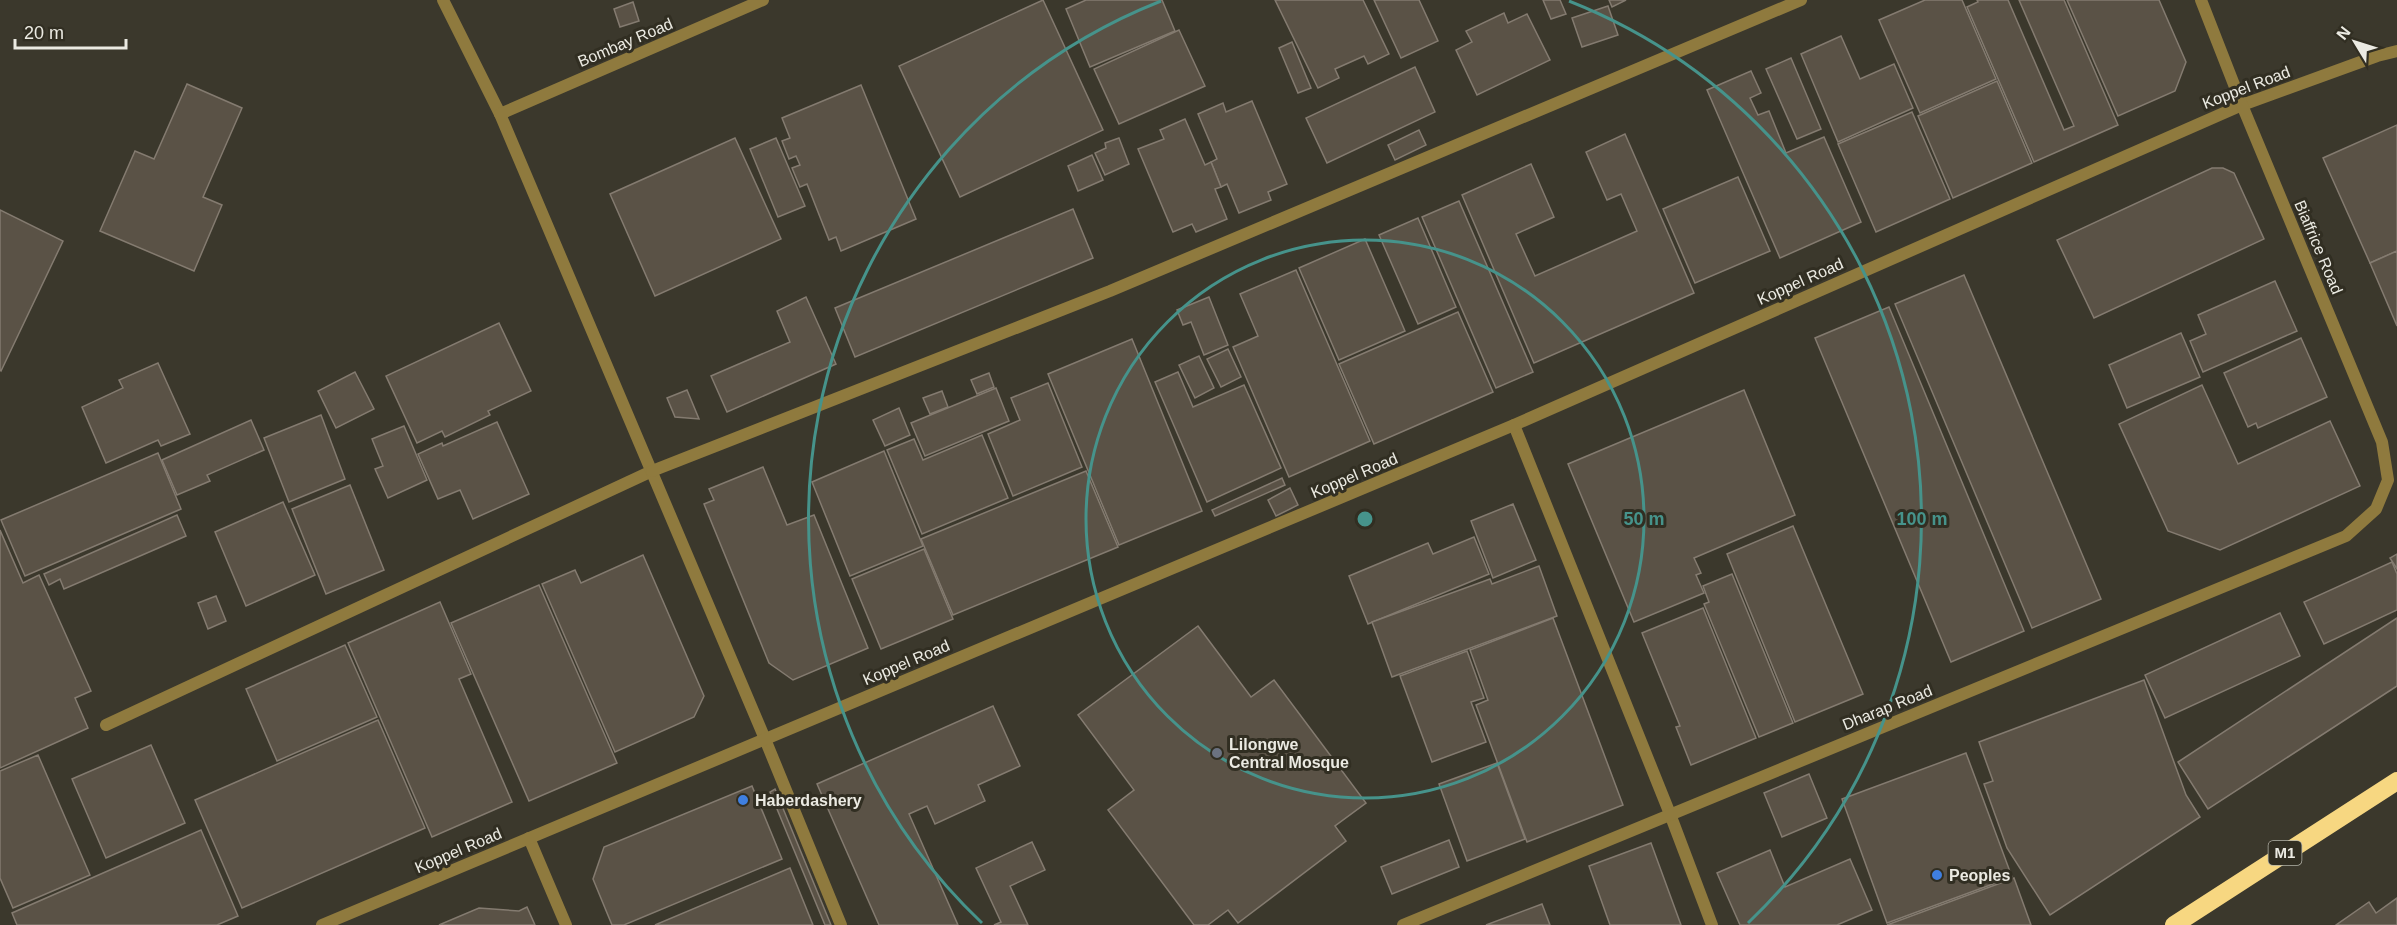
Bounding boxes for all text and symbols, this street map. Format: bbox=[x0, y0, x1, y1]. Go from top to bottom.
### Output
scale bar bbox=[15, 12, 126, 50]
north arrow bbox=[2325, 12, 2385, 72]
street label: Bombay Road bbox=[575, 15, 675, 70]
text: 20 m bbox=[24, 23, 64, 43]
text: N bbox=[2333, 23, 2354, 43]
street label: Koppel Road bbox=[2200, 63, 2292, 112]
street label: Biaffrice Road bbox=[2291, 198, 2346, 297]
street label: Koppel Road bbox=[1754, 255, 1846, 308]
street label: Koppel Road bbox=[1308, 450, 1400, 501]
centre of rings bbox=[1355, 509, 1375, 529]
text: 50 m bbox=[1623, 509, 1665, 529]
text: 100 m bbox=[1896, 509, 1948, 529]
street label: Koppel Road bbox=[860, 637, 952, 688]
street label: Dharap Road bbox=[1840, 682, 1934, 733]
place label: Lilongwe Central Mosque bbox=[1229, 736, 1349, 771]
marker: Lilongwe Central Mosque bbox=[1210, 746, 1224, 760]
place label: Haberdashery bbox=[755, 792, 862, 809]
marker: Haberdashery bbox=[736, 793, 750, 807]
street label: Koppel Road bbox=[412, 825, 504, 876]
road number: M1 bbox=[2268, 841, 2302, 865]
place label: Peoples bbox=[1949, 867, 2010, 884]
marker: Peoples bbox=[1930, 868, 1944, 882]

